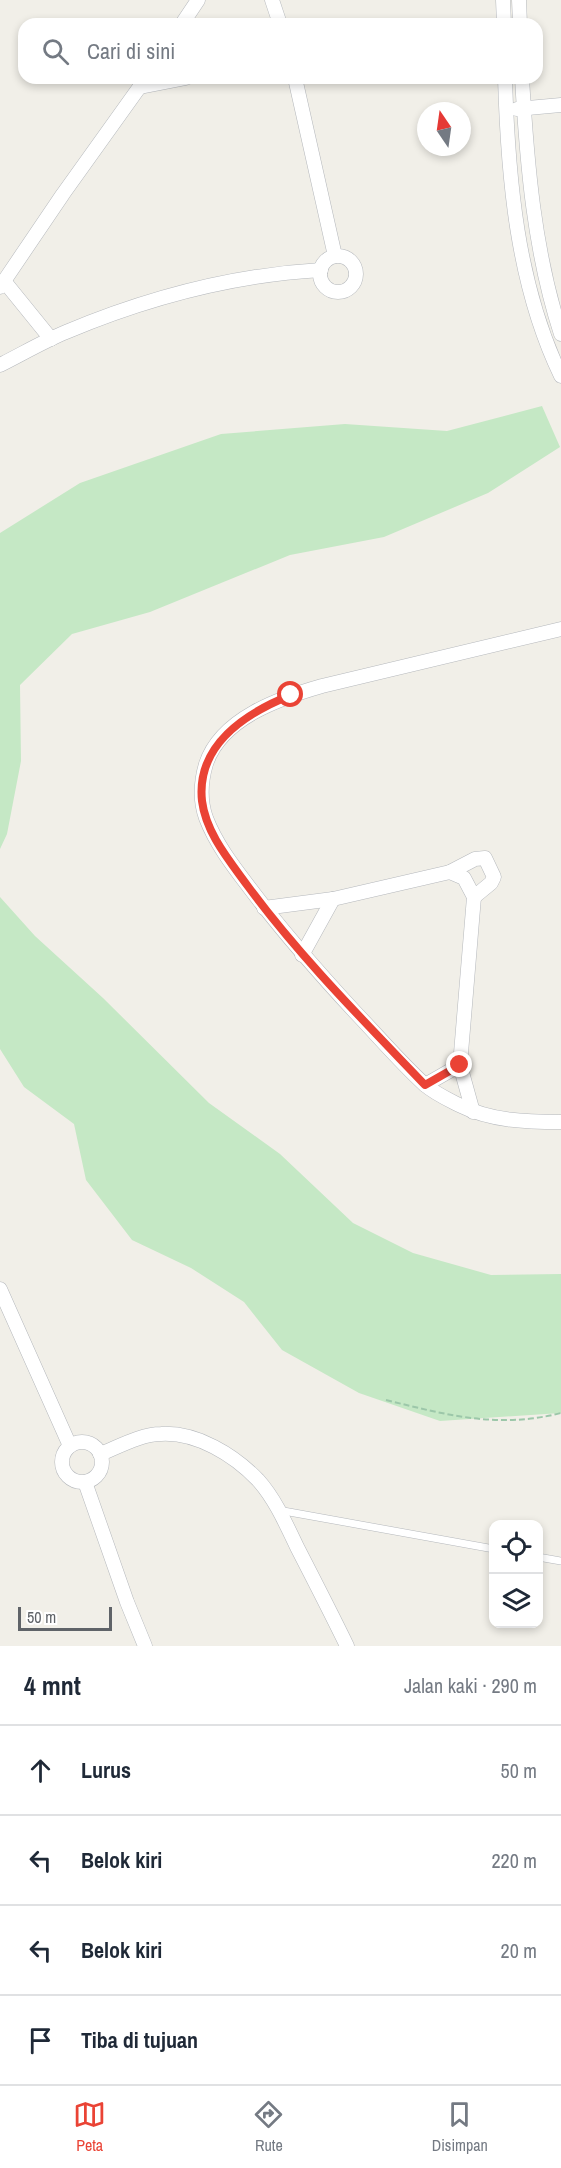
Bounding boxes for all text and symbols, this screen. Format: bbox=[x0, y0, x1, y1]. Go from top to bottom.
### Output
search box bbox=[18, 18, 543, 84]
icon: search bbox=[39, 35, 72, 68]
text: Cari di sini bbox=[87, 36, 175, 66]
north arrow bbox=[417, 102, 471, 156]
route start bbox=[277, 681, 303, 707]
route end bbox=[446, 1051, 472, 1077]
map controls bbox=[489, 1520, 543, 1628]
button: locate bbox=[489, 1520, 543, 1574]
button: layers bbox=[489, 1574, 543, 1628]
scale bar bbox=[18, 1604, 112, 1632]
text: 50 m bbox=[27, 1606, 56, 1628]
text: 4 mnt bbox=[24, 1668, 81, 1703]
text: Jalan kaki · 290 m bbox=[404, 1672, 537, 1699]
icon: ahead bbox=[24, 1754, 57, 1787]
text: Lurus bbox=[81, 1755, 131, 1785]
text: 50 m bbox=[501, 1757, 537, 1784]
icon: left bbox=[24, 1844, 57, 1877]
text: Belok kiri bbox=[81, 1845, 162, 1875]
text: 220 m bbox=[491, 1847, 537, 1874]
icon: left bbox=[24, 1934, 57, 1967]
text: Belok kiri bbox=[81, 1935, 162, 1965]
text: 20 m bbox=[501, 1937, 537, 1964]
icon: arrive bbox=[24, 2024, 57, 2057]
text: Tiba di tujuan bbox=[81, 2025, 198, 2055]
tab: Peta bbox=[73, 2098, 106, 2156]
tab: Rute bbox=[252, 2098, 285, 2156]
tab: Disimpan bbox=[432, 2098, 488, 2156]

